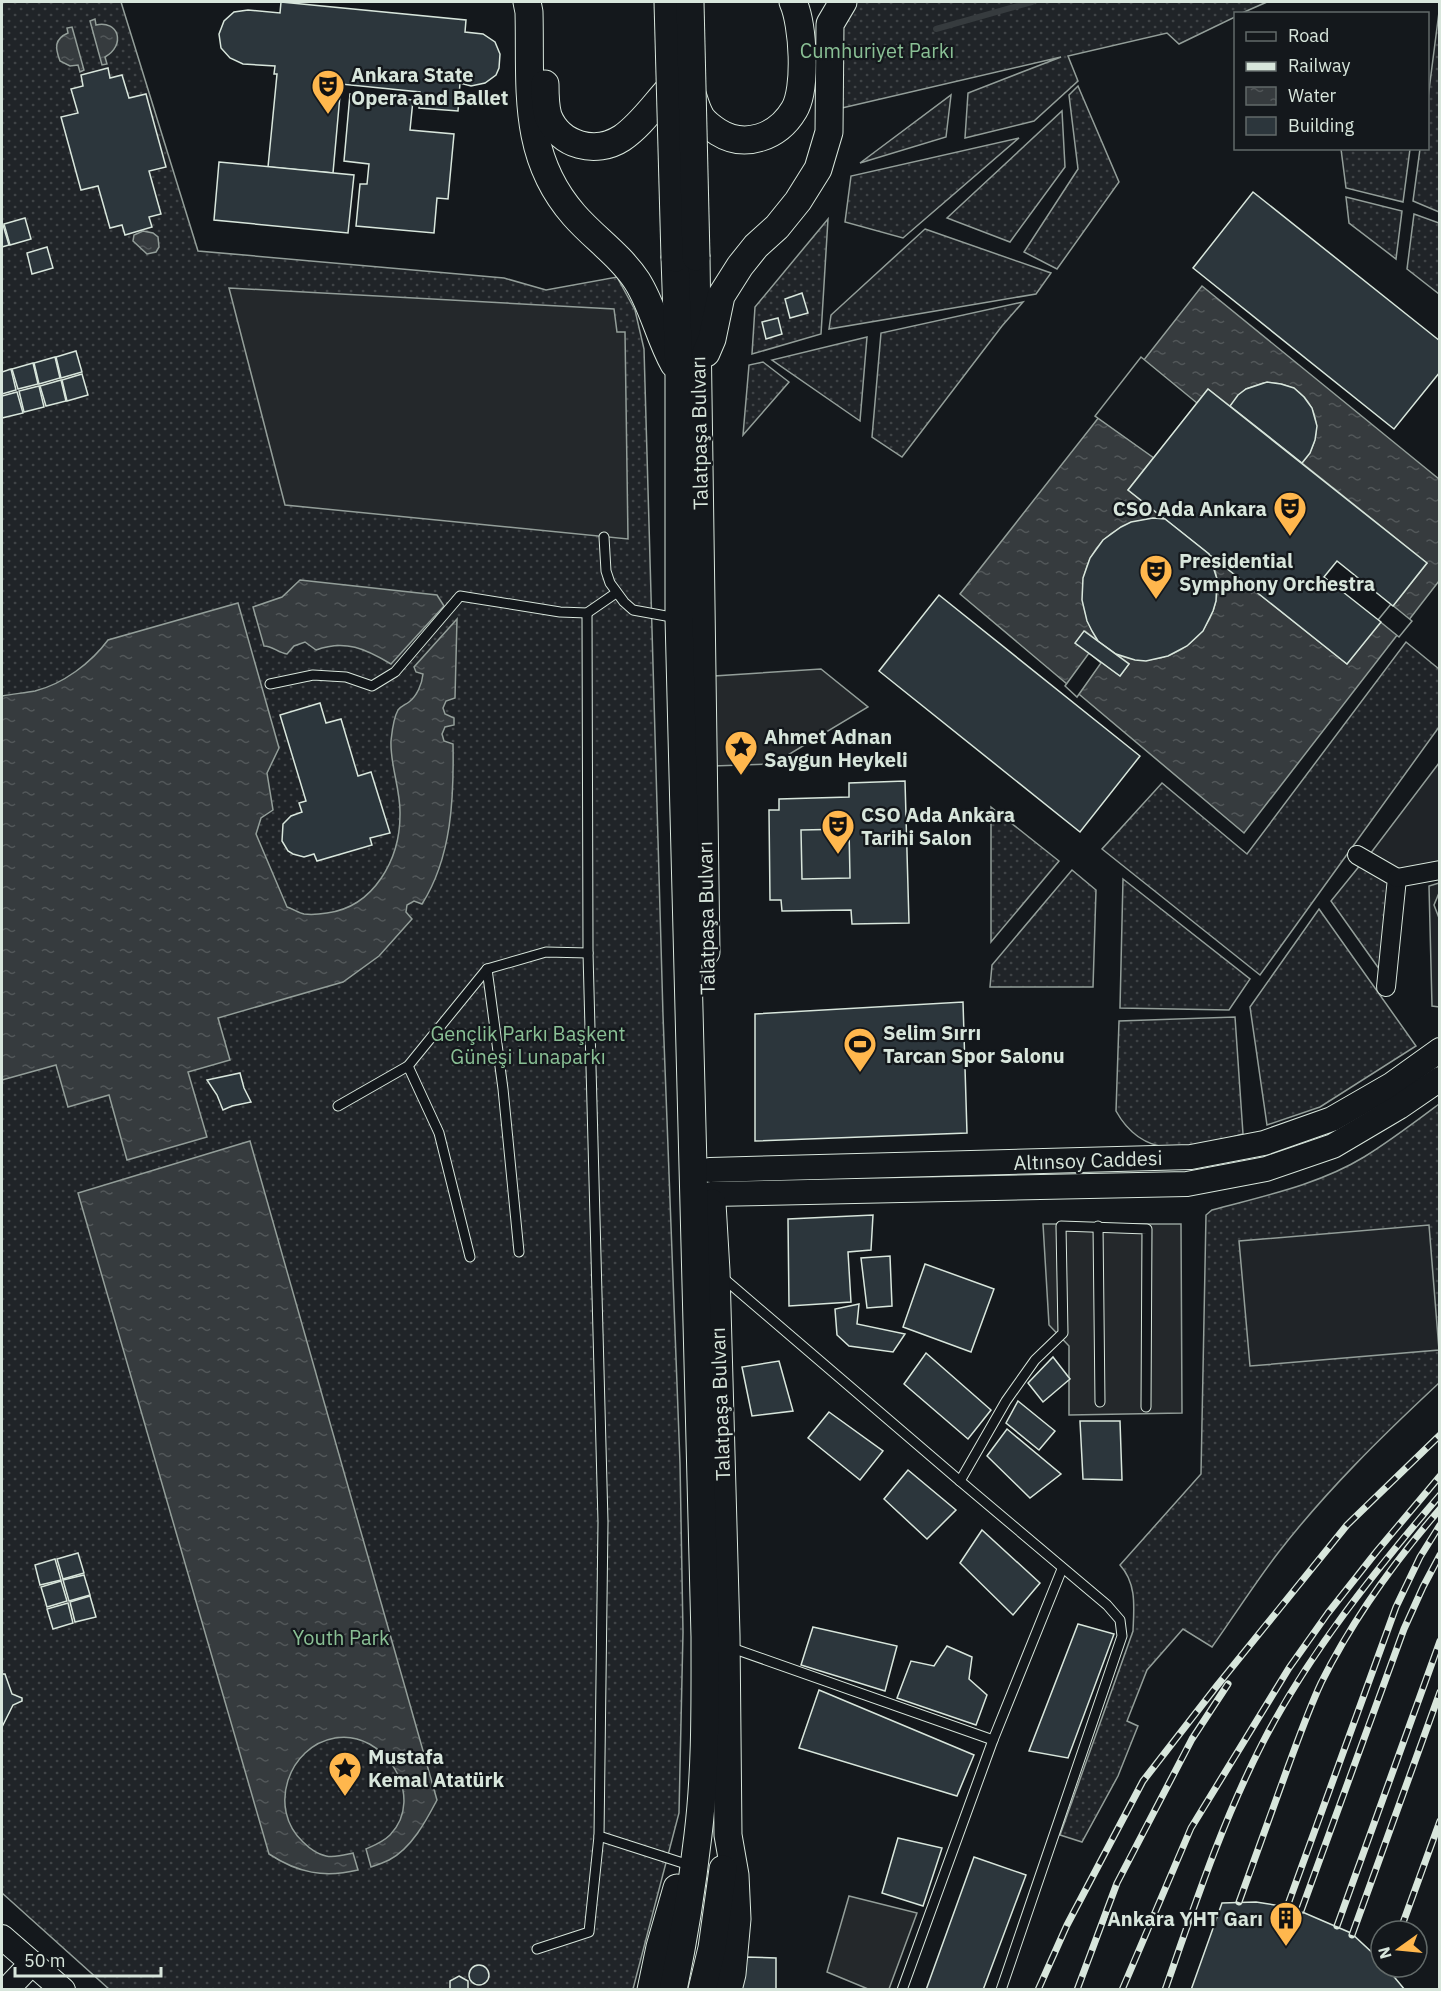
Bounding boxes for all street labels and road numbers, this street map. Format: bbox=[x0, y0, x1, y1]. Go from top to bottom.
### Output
street label: Talatpaşa Bulvarı bbox=[684, 356, 714, 510]
street label: Talatpaşa Bulvarı bbox=[691, 841, 721, 995]
street label: Altınsoy Caddesi bbox=[1013, 1144, 1163, 1176]
street label: Talatpaşa Bulvarı bbox=[704, 1327, 736, 1481]

